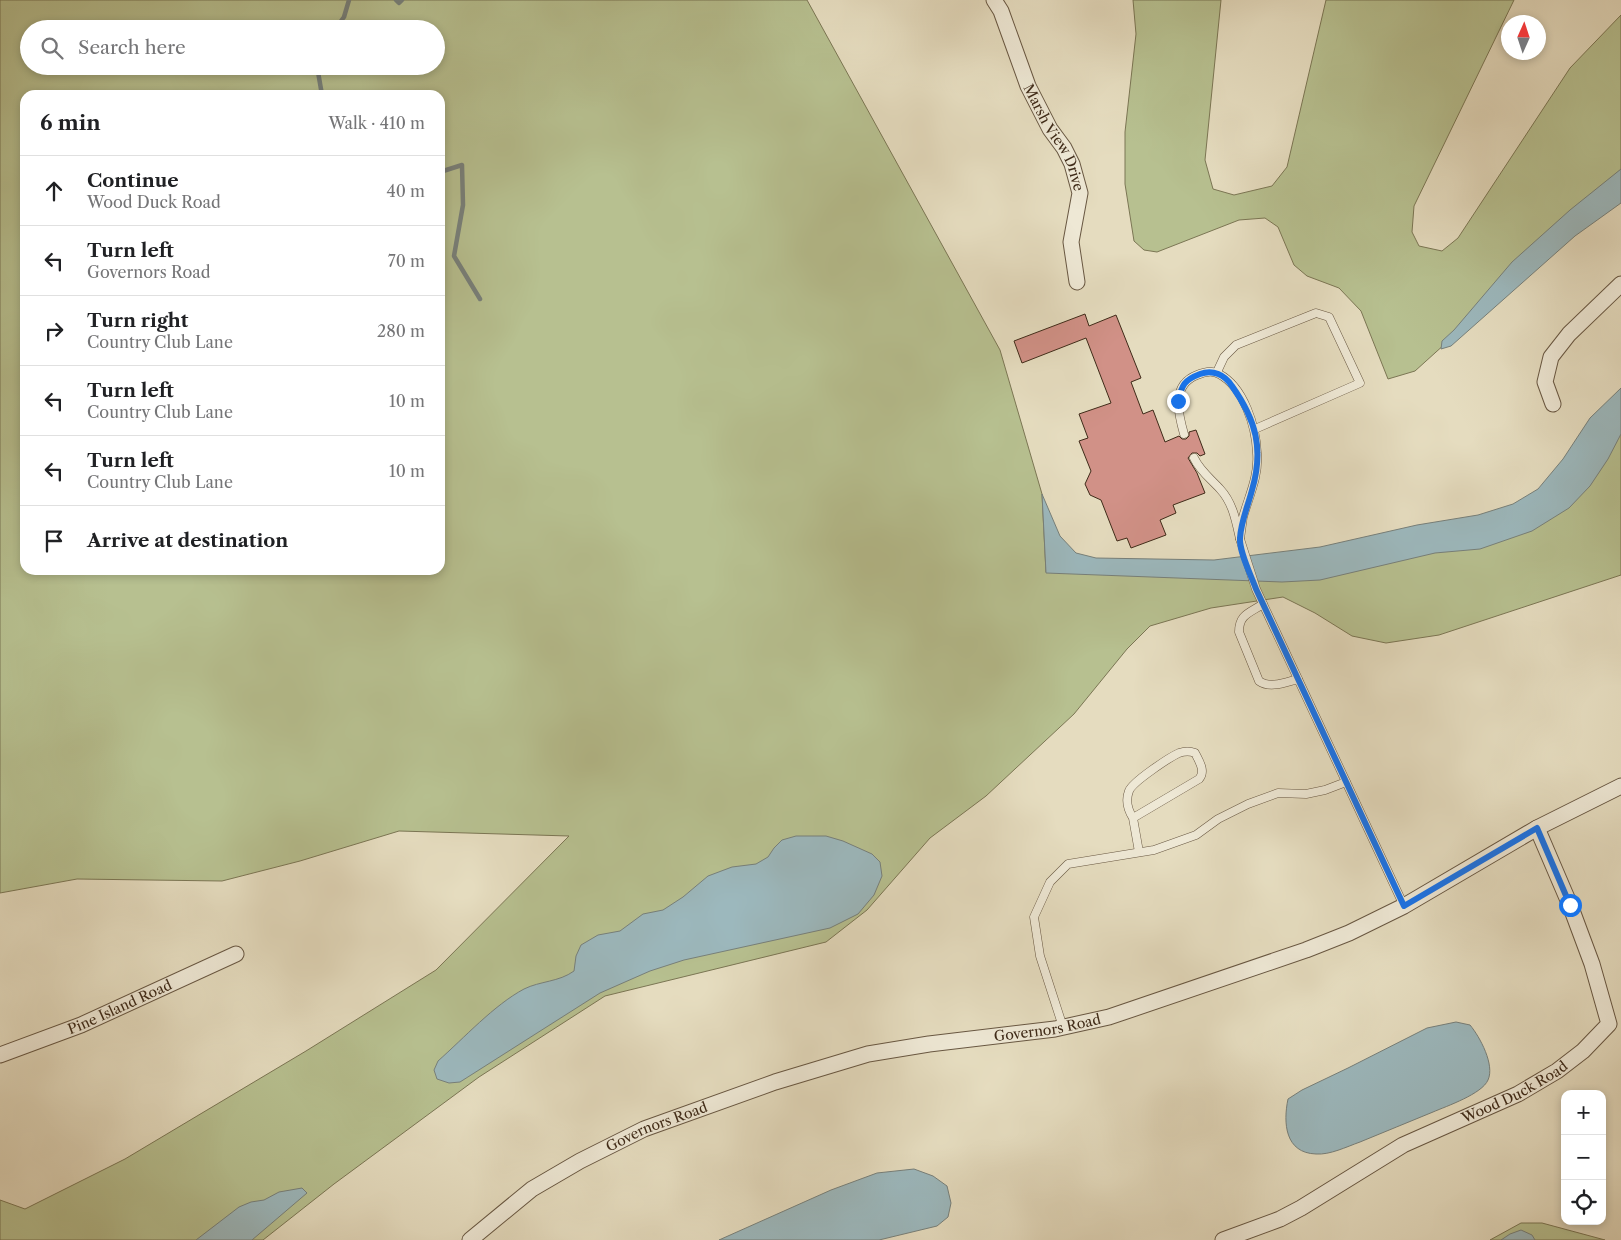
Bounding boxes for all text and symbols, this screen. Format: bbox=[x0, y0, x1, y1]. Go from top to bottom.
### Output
north arrow bbox=[1501, 15, 1546, 60]
search box bbox=[20, 20, 445, 75]
icon: search bbox=[38, 34, 66, 62]
text: Search here bbox=[78, 36, 186, 59]
street label: Marsh View Drive bbox=[1019, 81, 1088, 193]
text: 6 min bbox=[40, 110, 101, 135]
text: Walk · 410 m bbox=[328, 113, 425, 133]
text: Continue bbox=[87, 169, 179, 192]
icon: ahead bbox=[40, 177, 68, 205]
text: 40 m bbox=[386, 181, 425, 201]
text: Wood Duck Road bbox=[87, 192, 221, 212]
text: Turn left bbox=[87, 239, 174, 262]
icon: left bbox=[40, 247, 68, 275]
text: 70 m bbox=[388, 251, 425, 271]
text: Governors Road bbox=[87, 262, 211, 282]
text: Turn right bbox=[87, 309, 188, 332]
icon: right bbox=[40, 317, 68, 345]
text: 280 m bbox=[377, 321, 425, 341]
text: Country Club Lane bbox=[87, 332, 233, 352]
text: Turn left bbox=[87, 379, 174, 402]
icon: left bbox=[40, 387, 68, 415]
route end bbox=[1167, 390, 1190, 413]
text: 10 m bbox=[389, 391, 425, 411]
text: Country Club Lane bbox=[87, 402, 233, 422]
text: Turn left bbox=[87, 449, 174, 472]
icon: left bbox=[40, 457, 68, 485]
text: 10 m bbox=[389, 461, 425, 481]
text: Country Club Lane bbox=[87, 472, 233, 492]
icon: arrive bbox=[40, 527, 68, 555]
text: Arrive at destination bbox=[87, 529, 288, 552]
route start bbox=[1559, 894, 1582, 917]
street label: Pine Island Road bbox=[65, 975, 175, 1038]
street label: Governors Road bbox=[993, 1010, 1103, 1045]
street label: Wood Duck Road bbox=[1458, 1057, 1572, 1127]
map controls bbox=[1561, 1090, 1606, 1225]
button: + bbox=[1561, 1090, 1606, 1135]
street label: Governors Road bbox=[603, 1098, 710, 1156]
button: − bbox=[1561, 1135, 1606, 1180]
button: locate bbox=[1561, 1180, 1606, 1225]

